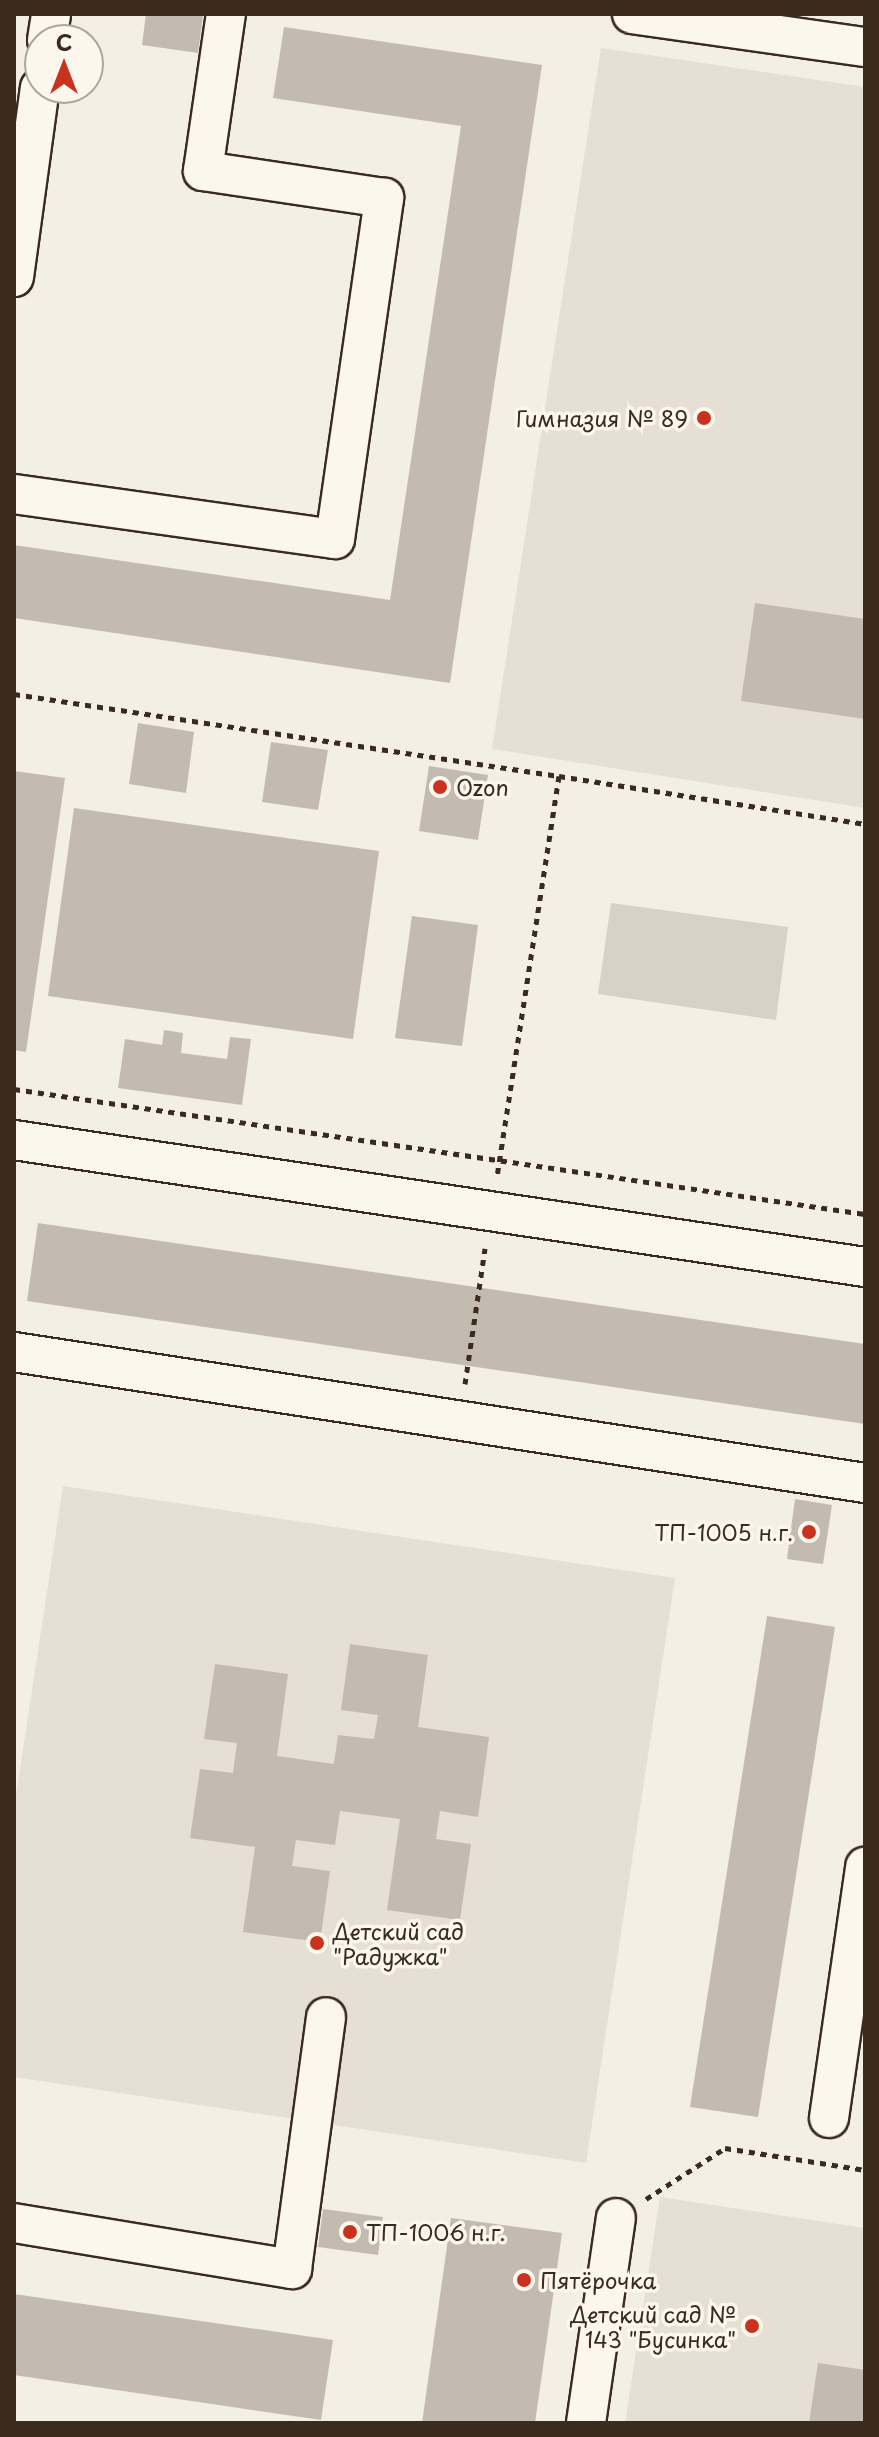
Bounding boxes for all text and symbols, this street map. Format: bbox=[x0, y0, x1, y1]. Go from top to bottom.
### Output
north arrow bbox=[24, 24, 104, 104]
text: С bbox=[56, 25, 72, 58]
place label: Гимназия № 89 bbox=[517, 405, 688, 431]
marker: Гимназия № 89 bbox=[695, 409, 713, 427]
place label: Ozon bbox=[456, 774, 509, 800]
marker: Ozon bbox=[431, 778, 449, 796]
place label: ТП-1005 н.г. bbox=[654, 1519, 793, 1545]
marker: ТП-1005 н.г. bbox=[800, 1523, 818, 1541]
place label: Детский сад "Радужка" bbox=[333, 1917, 466, 1968]
marker: Детский сад "Радужка" bbox=[308, 1934, 326, 1952]
place label: ТП-1006 н.г. bbox=[366, 2219, 507, 2245]
marker: ТП-1006 н.г. bbox=[341, 2223, 359, 2241]
place label: Пятёрочка bbox=[540, 2267, 656, 2293]
marker: Пятёрочка bbox=[515, 2271, 533, 2289]
place label: Детский сад № 143 "Бусинка" bbox=[569, 2300, 736, 2352]
marker: Детский сад № 143 "Бусинка" bbox=[743, 2317, 761, 2335]

